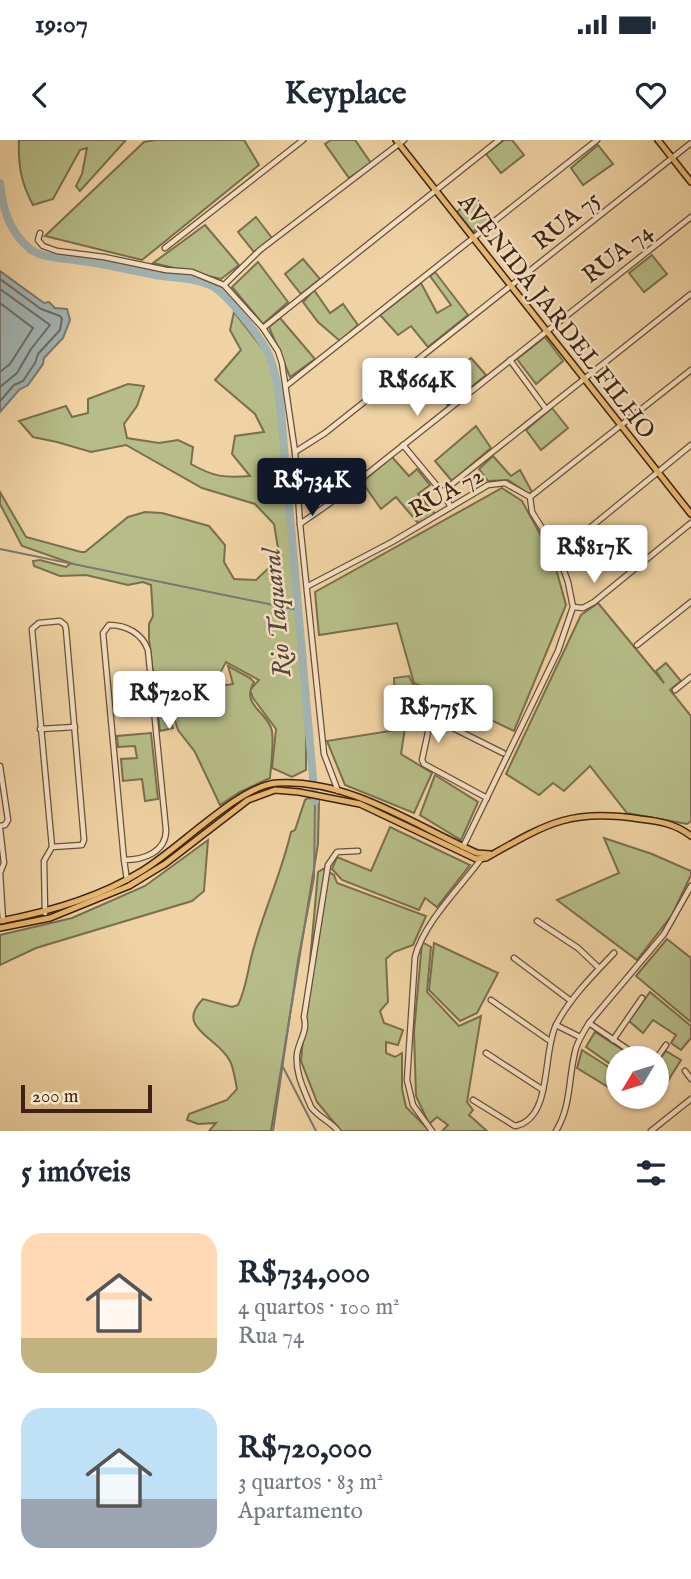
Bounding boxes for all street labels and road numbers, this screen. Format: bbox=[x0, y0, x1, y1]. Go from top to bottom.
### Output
street label: RUA 75 bbox=[527, 184, 607, 258]
street label: AVENIDA JARDEL FILHO bbox=[450, 187, 661, 446]
street label: RUA 74 bbox=[576, 217, 660, 291]
street label: RUA 72 bbox=[404, 460, 489, 526]

